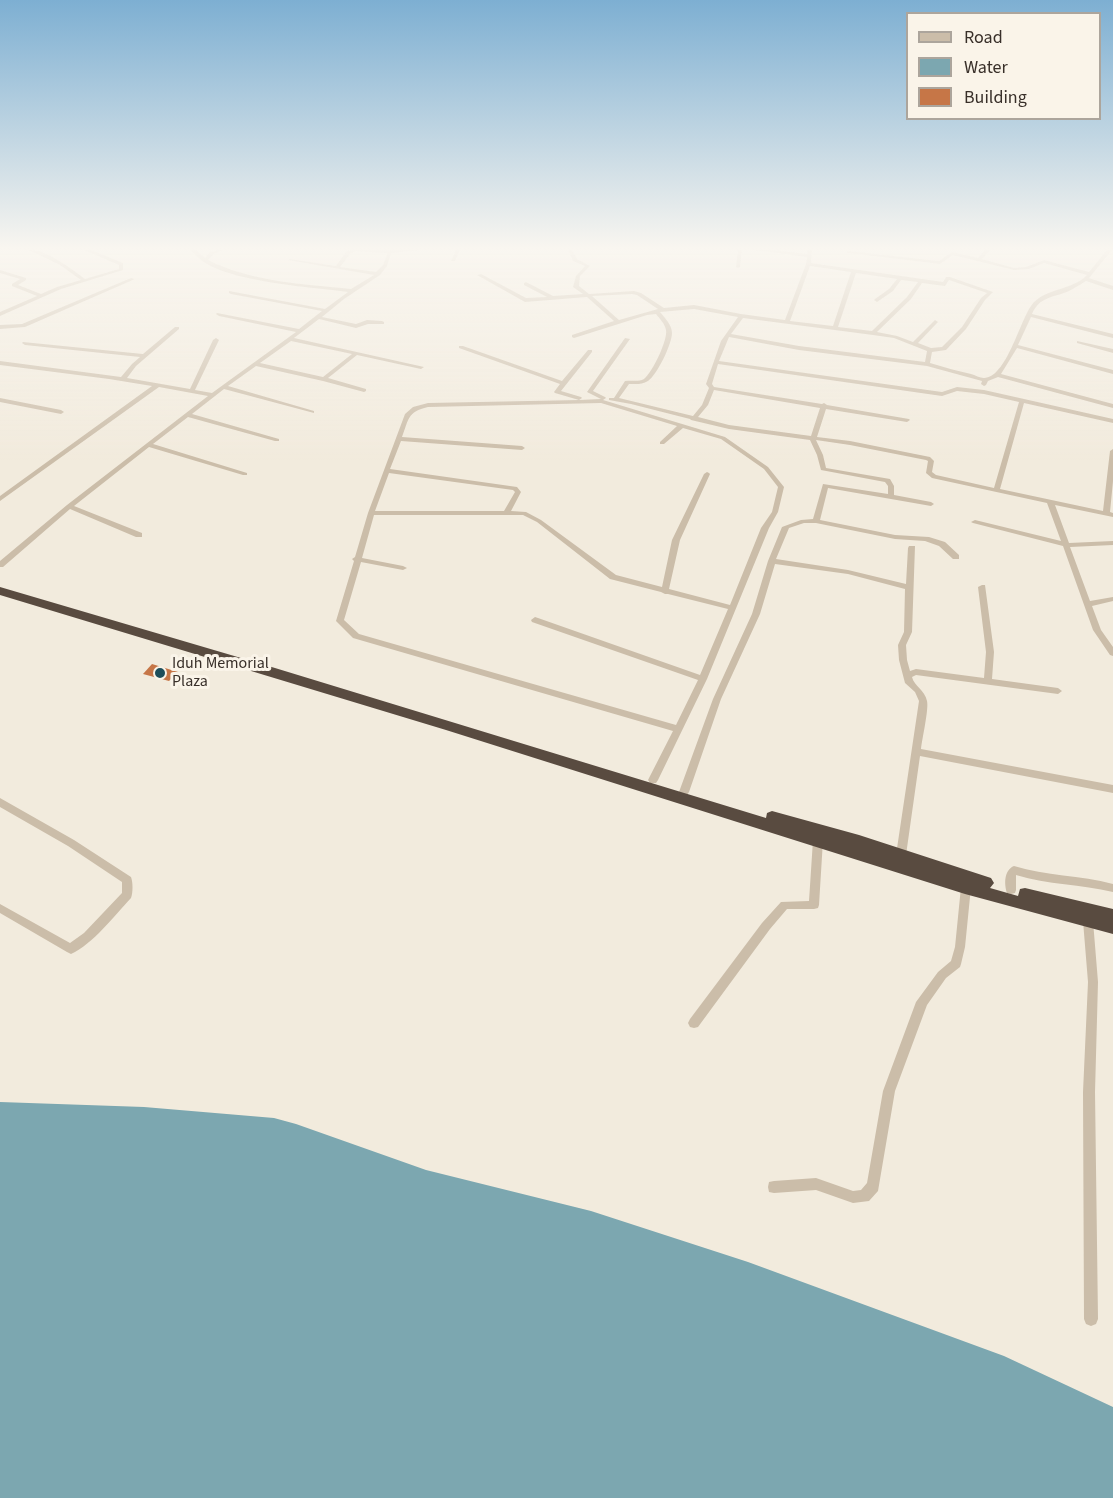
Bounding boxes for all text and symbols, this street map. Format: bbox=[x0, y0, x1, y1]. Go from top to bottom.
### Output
legend bbox=[906, 12, 1101, 120]
text: Road bbox=[964, 25, 1003, 50]
text: Water bbox=[964, 55, 1008, 80]
text: Building bbox=[964, 85, 1027, 110]
place label: Iduh Memorial Plaza bbox=[172, 654, 269, 692]
marker: Iduh Memorial Plaza bbox=[153, 666, 167, 680]

